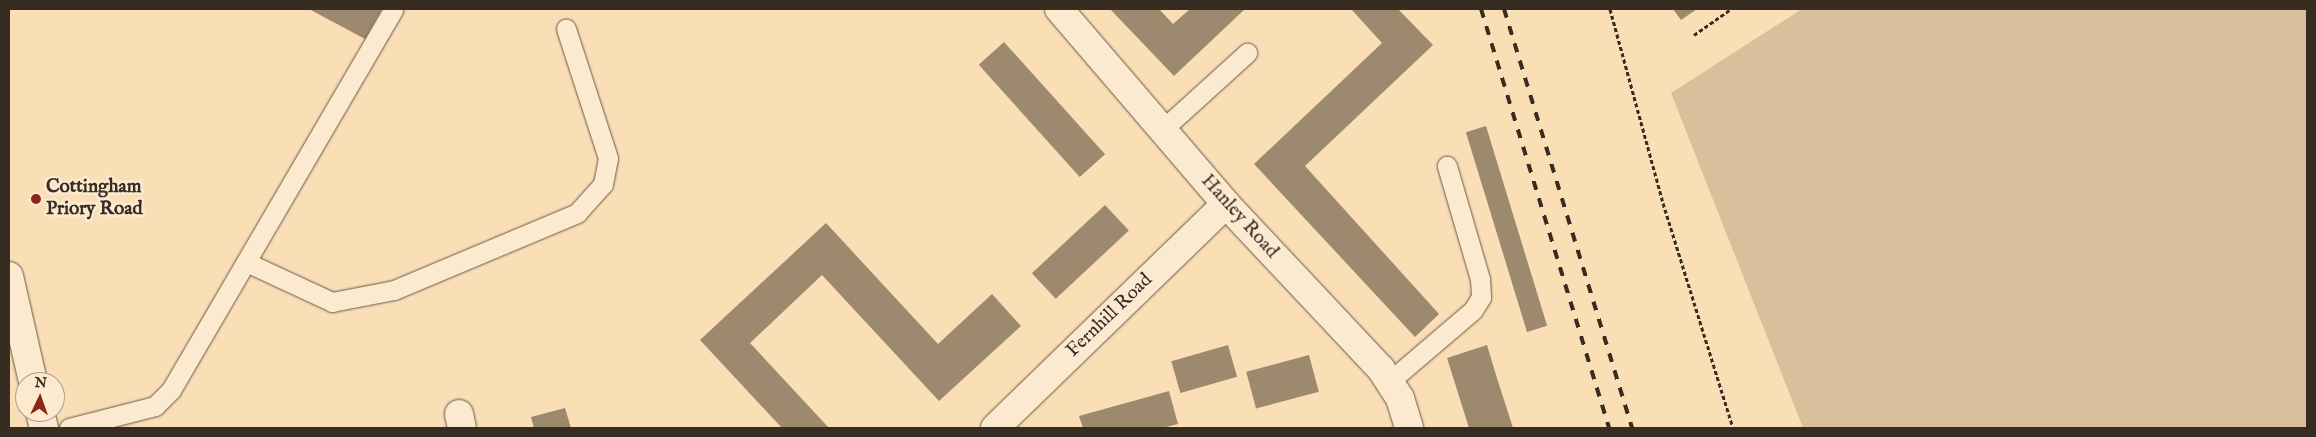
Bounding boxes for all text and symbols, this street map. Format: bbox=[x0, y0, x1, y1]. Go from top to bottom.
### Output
street label: Hanley Road bbox=[1195, 170, 1283, 264]
place label: Cottingham Priory Road bbox=[46, 177, 143, 221]
marker: Cottingham Priory Road bbox=[30, 193, 42, 205]
street label: Fernhill Road bbox=[1062, 269, 1158, 363]
north arrow bbox=[15, 372, 65, 422]
text: N bbox=[34, 374, 47, 392]

